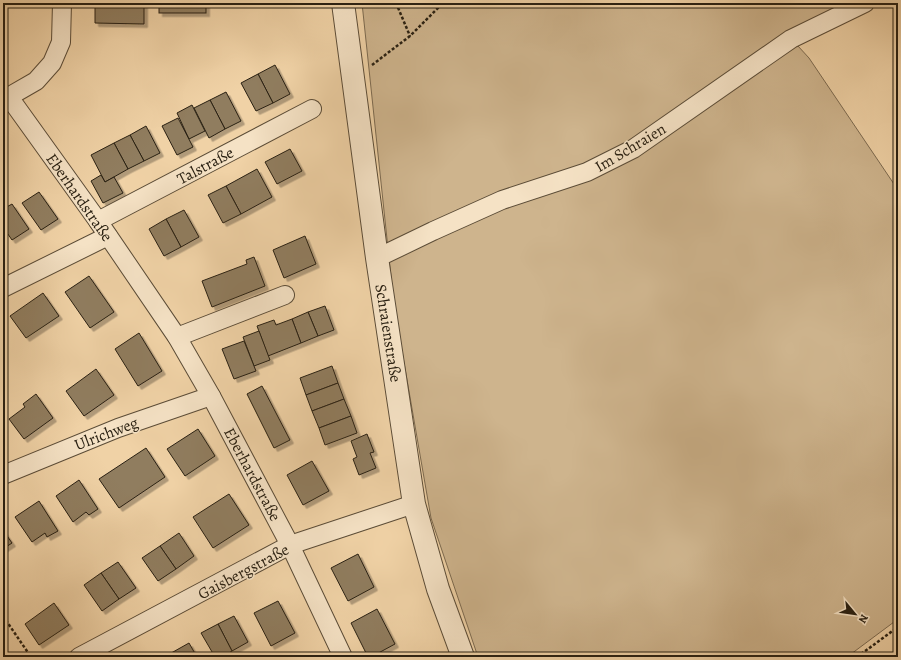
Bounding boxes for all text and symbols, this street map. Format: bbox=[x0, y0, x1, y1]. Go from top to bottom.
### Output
street label: Im Schraien bbox=[591, 118, 670, 178]
street label: Talstraße bbox=[173, 142, 238, 190]
street label: Eberhardstraße bbox=[41, 149, 118, 246]
street label: Schraienstraße bbox=[369, 282, 407, 384]
street label: Ulrichweg bbox=[71, 412, 141, 456]
street label: Eberhardstraße bbox=[218, 424, 286, 525]
street label: Gaisbergstraße bbox=[194, 539, 293, 605]
north arrow bbox=[835, 594, 875, 634]
text: N bbox=[855, 611, 872, 626]

